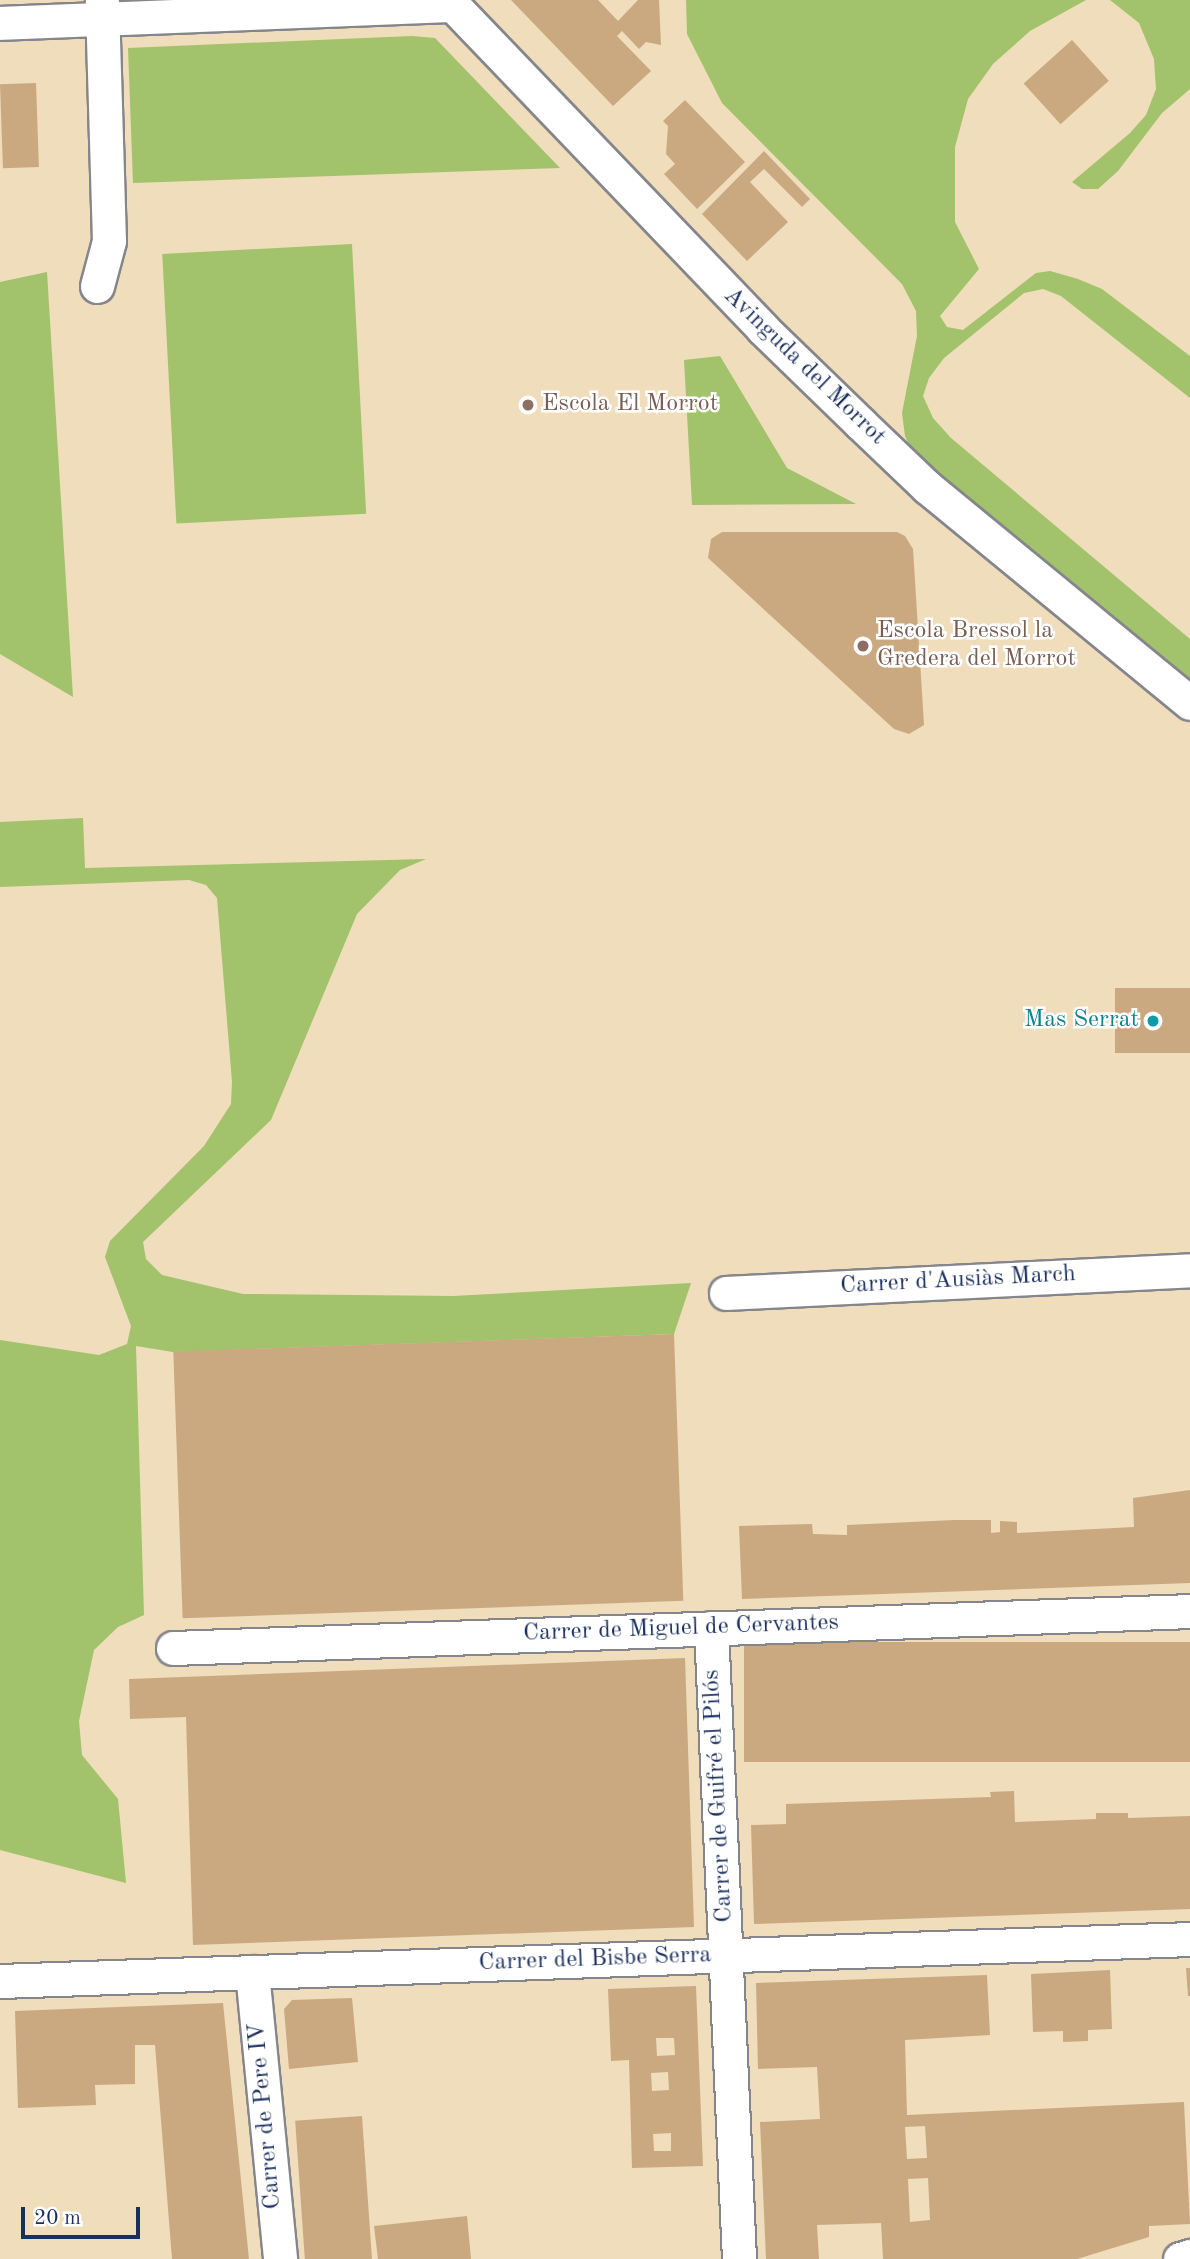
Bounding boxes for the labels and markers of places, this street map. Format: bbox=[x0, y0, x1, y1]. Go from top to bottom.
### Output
place label: Escola El Morrot bbox=[542, 391, 718, 419]
marker: Escola El Morrot bbox=[520, 397, 536, 413]
place label: Escola Bressol la Gredera del Morrot bbox=[877, 618, 1076, 674]
marker: Escola Bressol la Gredera del Morrot bbox=[855, 638, 871, 654]
place label: Mas Serrat bbox=[1024, 1007, 1139, 1035]
marker: Mas Serrat bbox=[1145, 1013, 1161, 1029]

